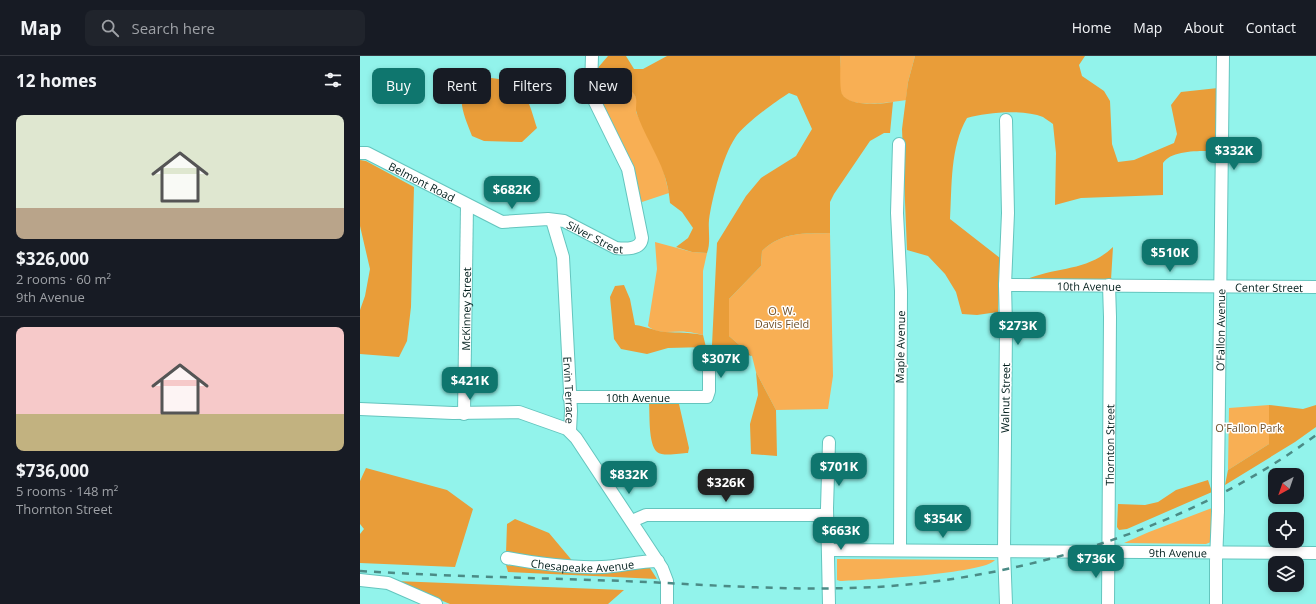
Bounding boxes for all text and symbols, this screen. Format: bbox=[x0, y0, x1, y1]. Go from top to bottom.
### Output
search box bbox=[85, 10, 365, 46]
text: Map bbox=[20, 15, 61, 41]
icon: search bbox=[99, 17, 121, 39]
text: Search here bbox=[131, 18, 215, 38]
text: Home bbox=[1072, 18, 1111, 37]
text: Map bbox=[1133, 18, 1162, 37]
text: About bbox=[1184, 18, 1224, 37]
text: Contact bbox=[1246, 18, 1296, 37]
chip: Buy bbox=[372, 68, 425, 104]
chip: Rent bbox=[433, 68, 491, 104]
chip: Filters bbox=[499, 68, 566, 104]
chip: New bbox=[574, 68, 632, 104]
text: 12 homes bbox=[16, 69, 97, 92]
icon: filters bbox=[322, 69, 344, 91]
pin: $332K bbox=[1206, 137, 1262, 171]
icon: home bbox=[144, 141, 216, 213]
text: $332K bbox=[1215, 141, 1253, 159]
street label: Belmont Road bbox=[386, 158, 458, 204]
pin: $682K bbox=[484, 176, 540, 210]
text: $682K bbox=[493, 180, 531, 198]
street label: Silver Street bbox=[564, 216, 624, 256]
pin: $510K bbox=[1142, 239, 1198, 273]
text: $510K bbox=[1151, 243, 1189, 261]
text: $326,000 bbox=[16, 247, 89, 270]
street label: McKinney Street bbox=[457, 267, 474, 351]
text: 2 rooms · 60 m² bbox=[16, 270, 111, 288]
street label: 10th Avenue bbox=[1057, 278, 1121, 293]
street label: Center Street bbox=[1235, 279, 1303, 294]
text: 9th Avenue bbox=[16, 288, 85, 306]
street label: O’Fallon Avenue bbox=[1212, 289, 1228, 371]
park label: O. W. Davis Field bbox=[755, 303, 809, 331]
street label: Maple Avenue bbox=[892, 310, 908, 384]
pin: $273K bbox=[990, 312, 1046, 346]
text: $273K bbox=[999, 316, 1037, 334]
pin: $307K bbox=[693, 345, 749, 379]
text: $307K bbox=[702, 349, 740, 367]
icon: home bbox=[144, 353, 216, 425]
street label: Ervin Terrace bbox=[561, 356, 579, 424]
street label: Walnut Street bbox=[997, 363, 1013, 433]
pin: $421K bbox=[442, 367, 498, 401]
text: $421K bbox=[451, 371, 489, 389]
street label: 10th Avenue bbox=[606, 390, 670, 405]
street label: Thornton Street bbox=[1101, 404, 1117, 486]
park label: O'Fallon Park bbox=[1215, 420, 1283, 435]
pin: $701K bbox=[811, 453, 867, 487]
text: $701K bbox=[820, 457, 858, 475]
text: $736,000 bbox=[16, 459, 89, 482]
pin: $832K bbox=[601, 461, 657, 495]
text: $832K bbox=[610, 465, 648, 483]
north arrow bbox=[1268, 468, 1304, 504]
map controls bbox=[1268, 468, 1304, 592]
pin: $326K bbox=[698, 469, 754, 503]
text: $326K bbox=[707, 473, 745, 491]
text: 5 rooms · 148 m² bbox=[16, 482, 118, 500]
text: Thornton Street bbox=[16, 500, 112, 518]
pin: $354K bbox=[915, 505, 971, 539]
text: $354K bbox=[924, 509, 962, 527]
button: locate bbox=[1268, 512, 1304, 548]
pin: $663K bbox=[813, 517, 869, 551]
text: $663K bbox=[822, 521, 860, 539]
street label: 9th Avenue bbox=[1149, 544, 1207, 560]
pin: $736K bbox=[1068, 545, 1124, 579]
text: $736K bbox=[1077, 549, 1115, 567]
street label: Chesapeake Avenue bbox=[530, 555, 635, 575]
button: layers bbox=[1268, 556, 1304, 592]

